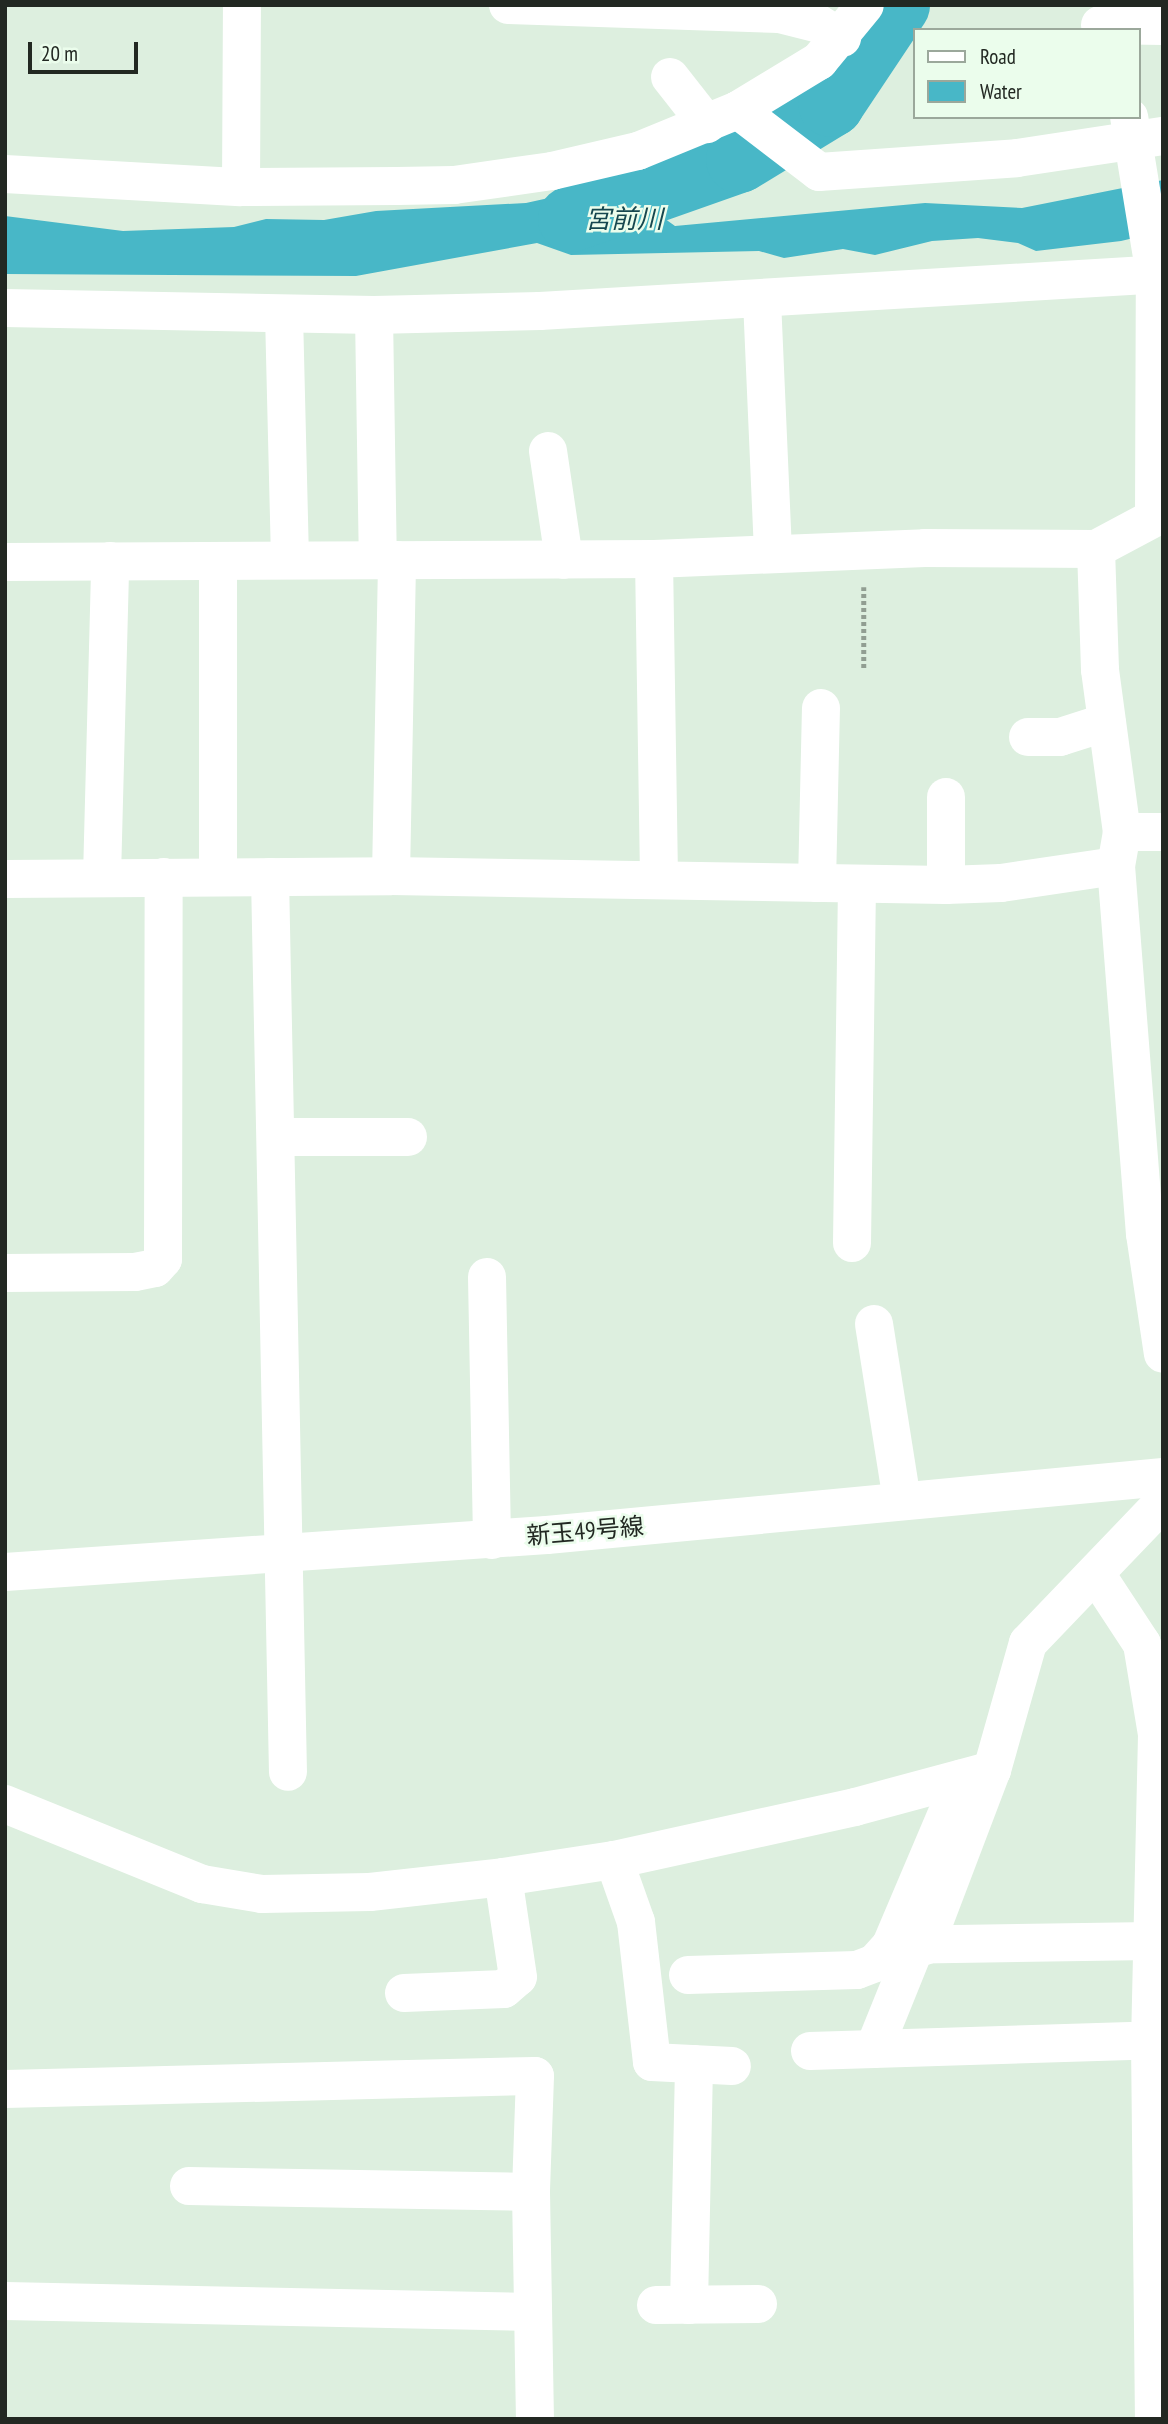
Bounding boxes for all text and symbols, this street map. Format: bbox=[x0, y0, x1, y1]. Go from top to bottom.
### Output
scale bar bbox=[32, 28, 142, 72]
legend bbox=[912, 28, 1140, 119]
text: 20 m bbox=[41, 40, 78, 67]
text: Road bbox=[980, 43, 1016, 70]
text: Water bbox=[980, 78, 1022, 105]
water label: 宮前川 bbox=[585, 203, 663, 235]
street label: 新玉49号線 bbox=[525, 1512, 645, 1550]

